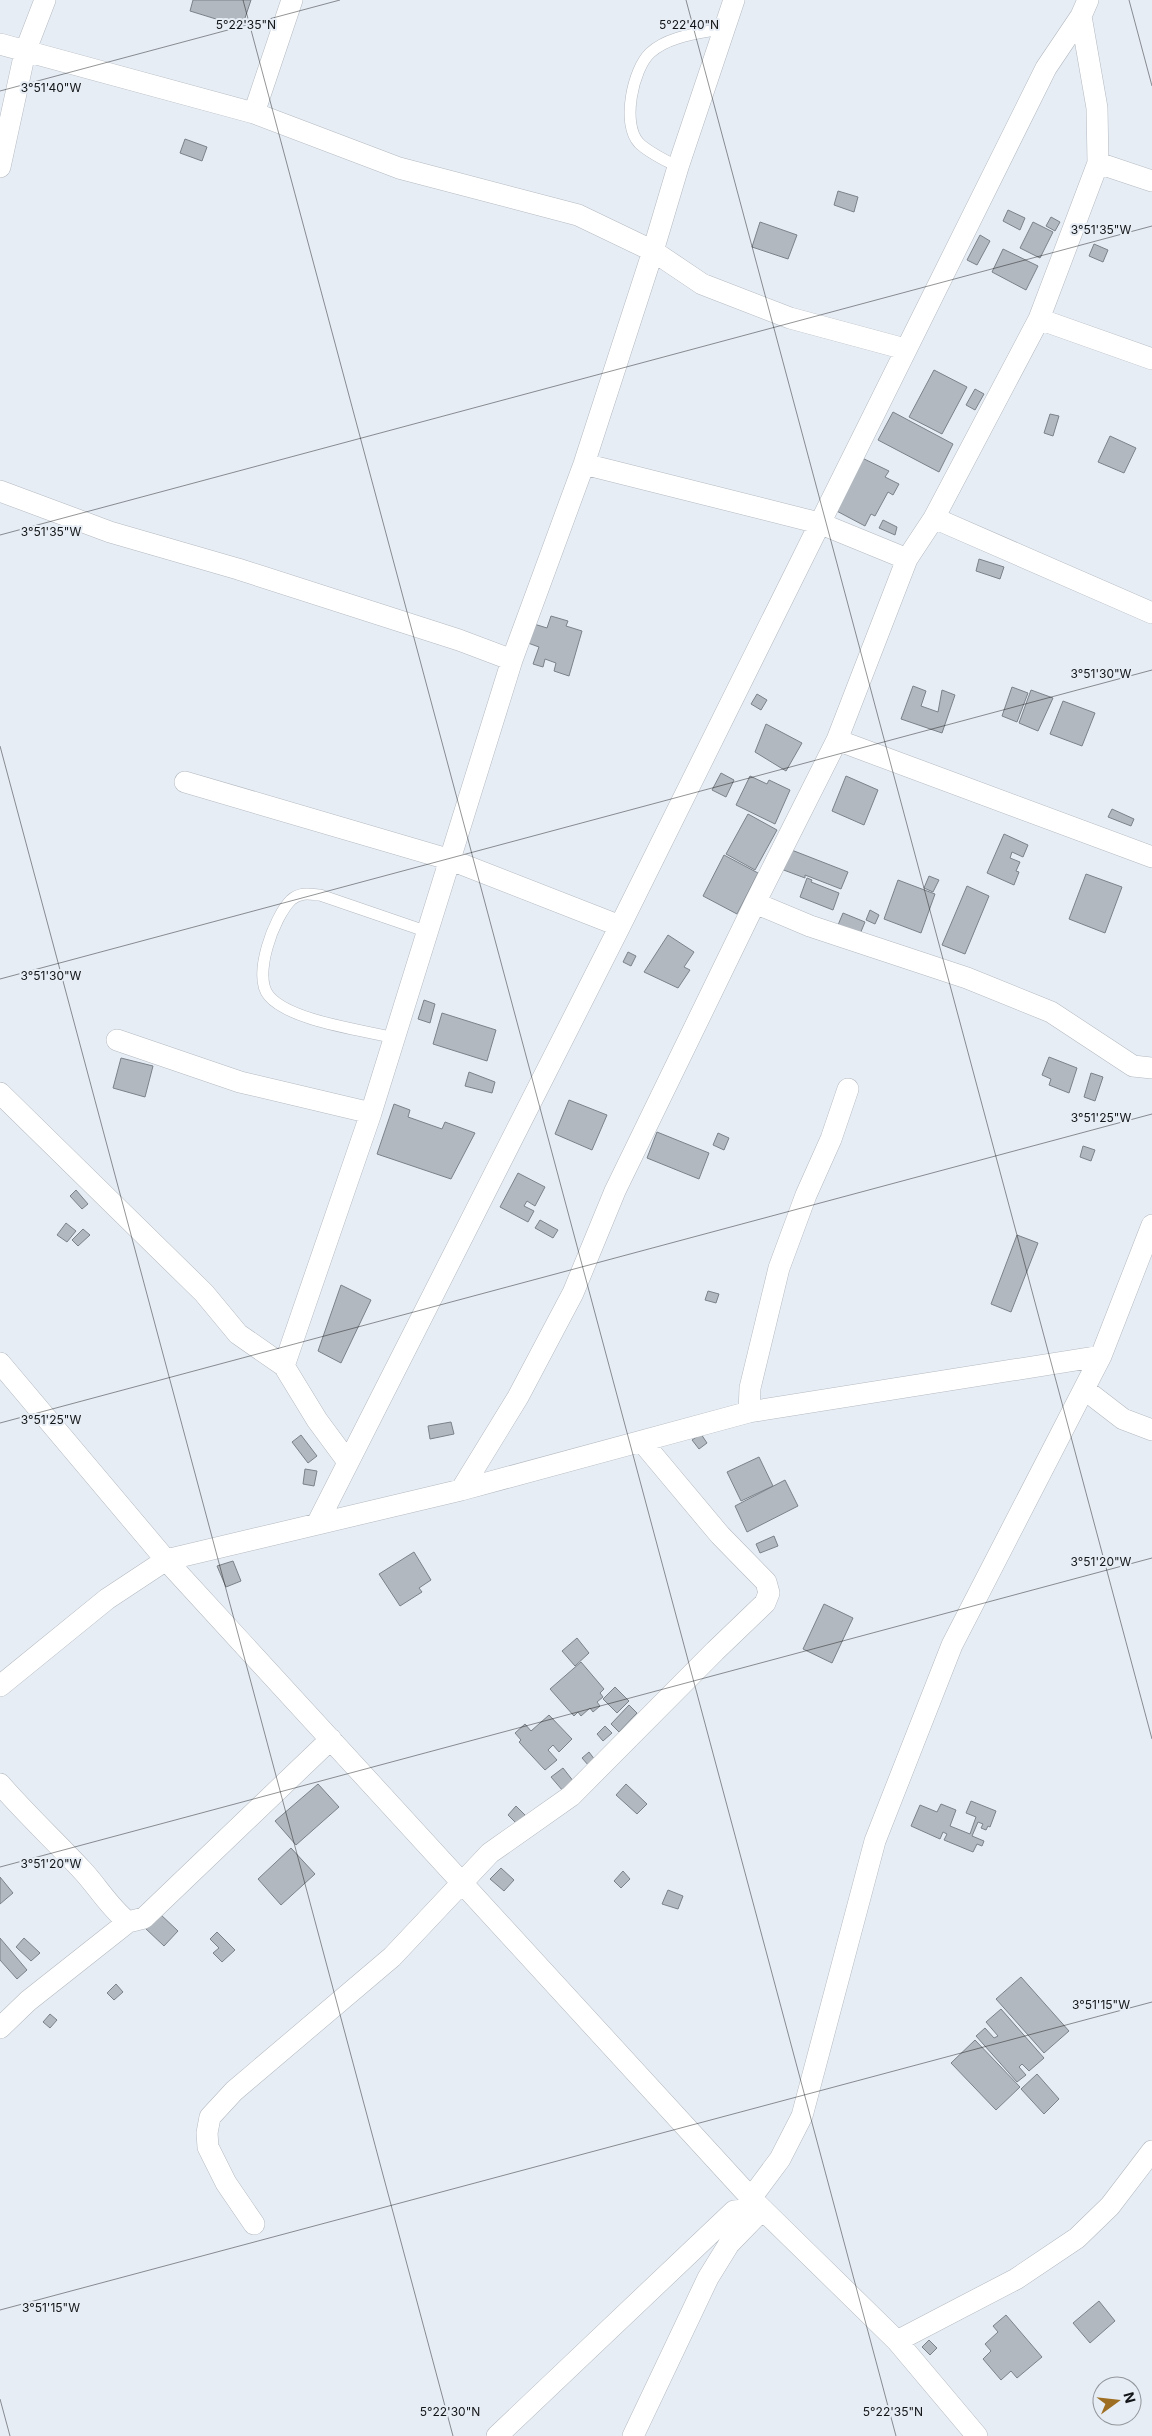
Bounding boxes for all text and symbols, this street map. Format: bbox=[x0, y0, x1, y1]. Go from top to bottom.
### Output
text: 5°22'35"N bbox=[216, 17, 276, 32]
text: 5°22'40"N bbox=[659, 17, 719, 32]
text: 3°51'40"W bbox=[21, 80, 81, 95]
text: 3°51'35"W bbox=[1071, 222, 1131, 237]
text: 3°51'35"W bbox=[21, 524, 81, 539]
text: 3°51'30"W bbox=[1071, 666, 1132, 681]
text: 3°51'30"W bbox=[21, 968, 82, 983]
text: 3°51'25"W bbox=[1071, 1110, 1131, 1125]
text: 3°51'25"W bbox=[21, 1412, 81, 1427]
text: 3°51'20"W bbox=[1071, 1554, 1132, 1569]
text: 3°51'20"W bbox=[21, 1856, 82, 1871]
text: 3°51'15"W bbox=[1072, 1997, 1130, 2012]
text: 3°51'15"W bbox=[22, 2300, 80, 2315]
north arrow bbox=[1092, 2376, 1142, 2426]
text: N bbox=[1120, 2390, 1140, 2405]
text: 5°22'30"N bbox=[420, 2404, 480, 2419]
text: 5°22'35"N bbox=[863, 2404, 923, 2419]

